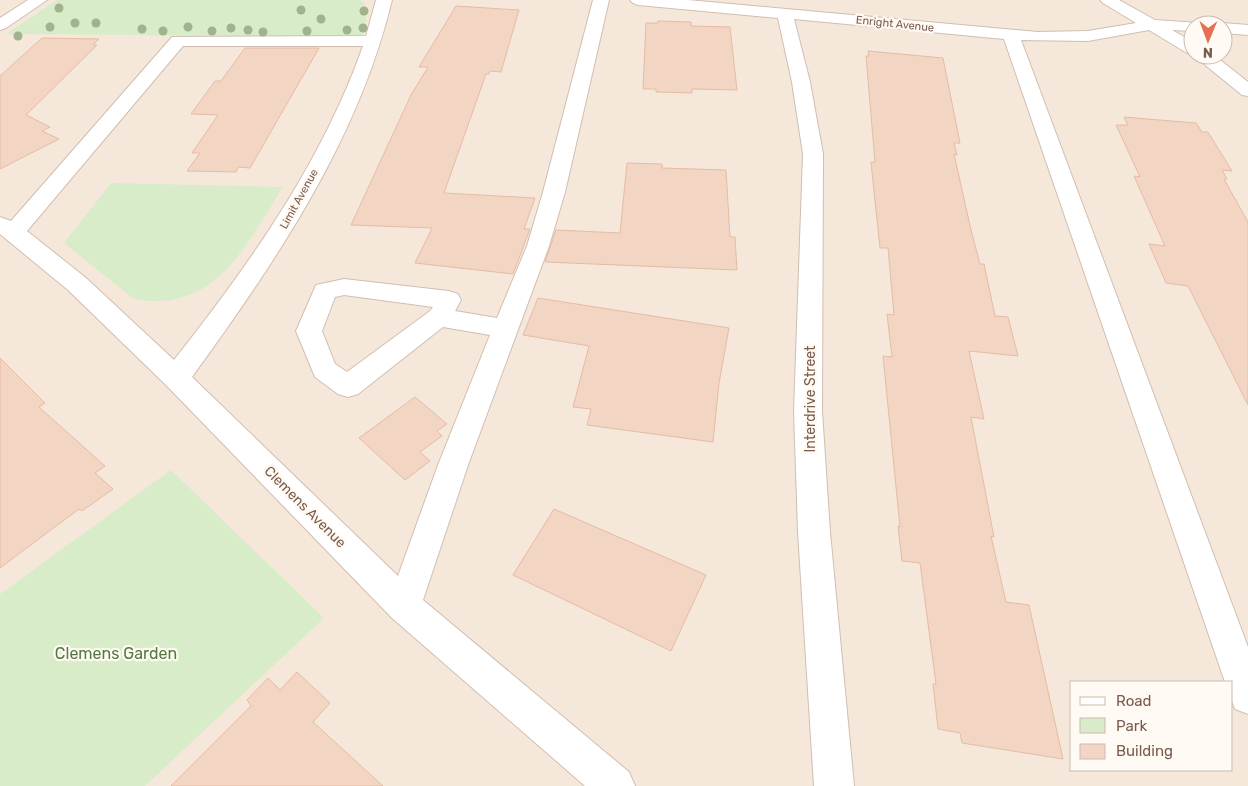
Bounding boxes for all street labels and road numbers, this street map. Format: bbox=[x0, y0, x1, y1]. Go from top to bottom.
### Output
street label: Enright Avenue bbox=[855, 13, 935, 35]
street label: Limit Avenue bbox=[277, 167, 321, 231]
street label: Interdrive Street bbox=[802, 345, 819, 452]
street label: Clemens Avenue bbox=[261, 463, 350, 552]

